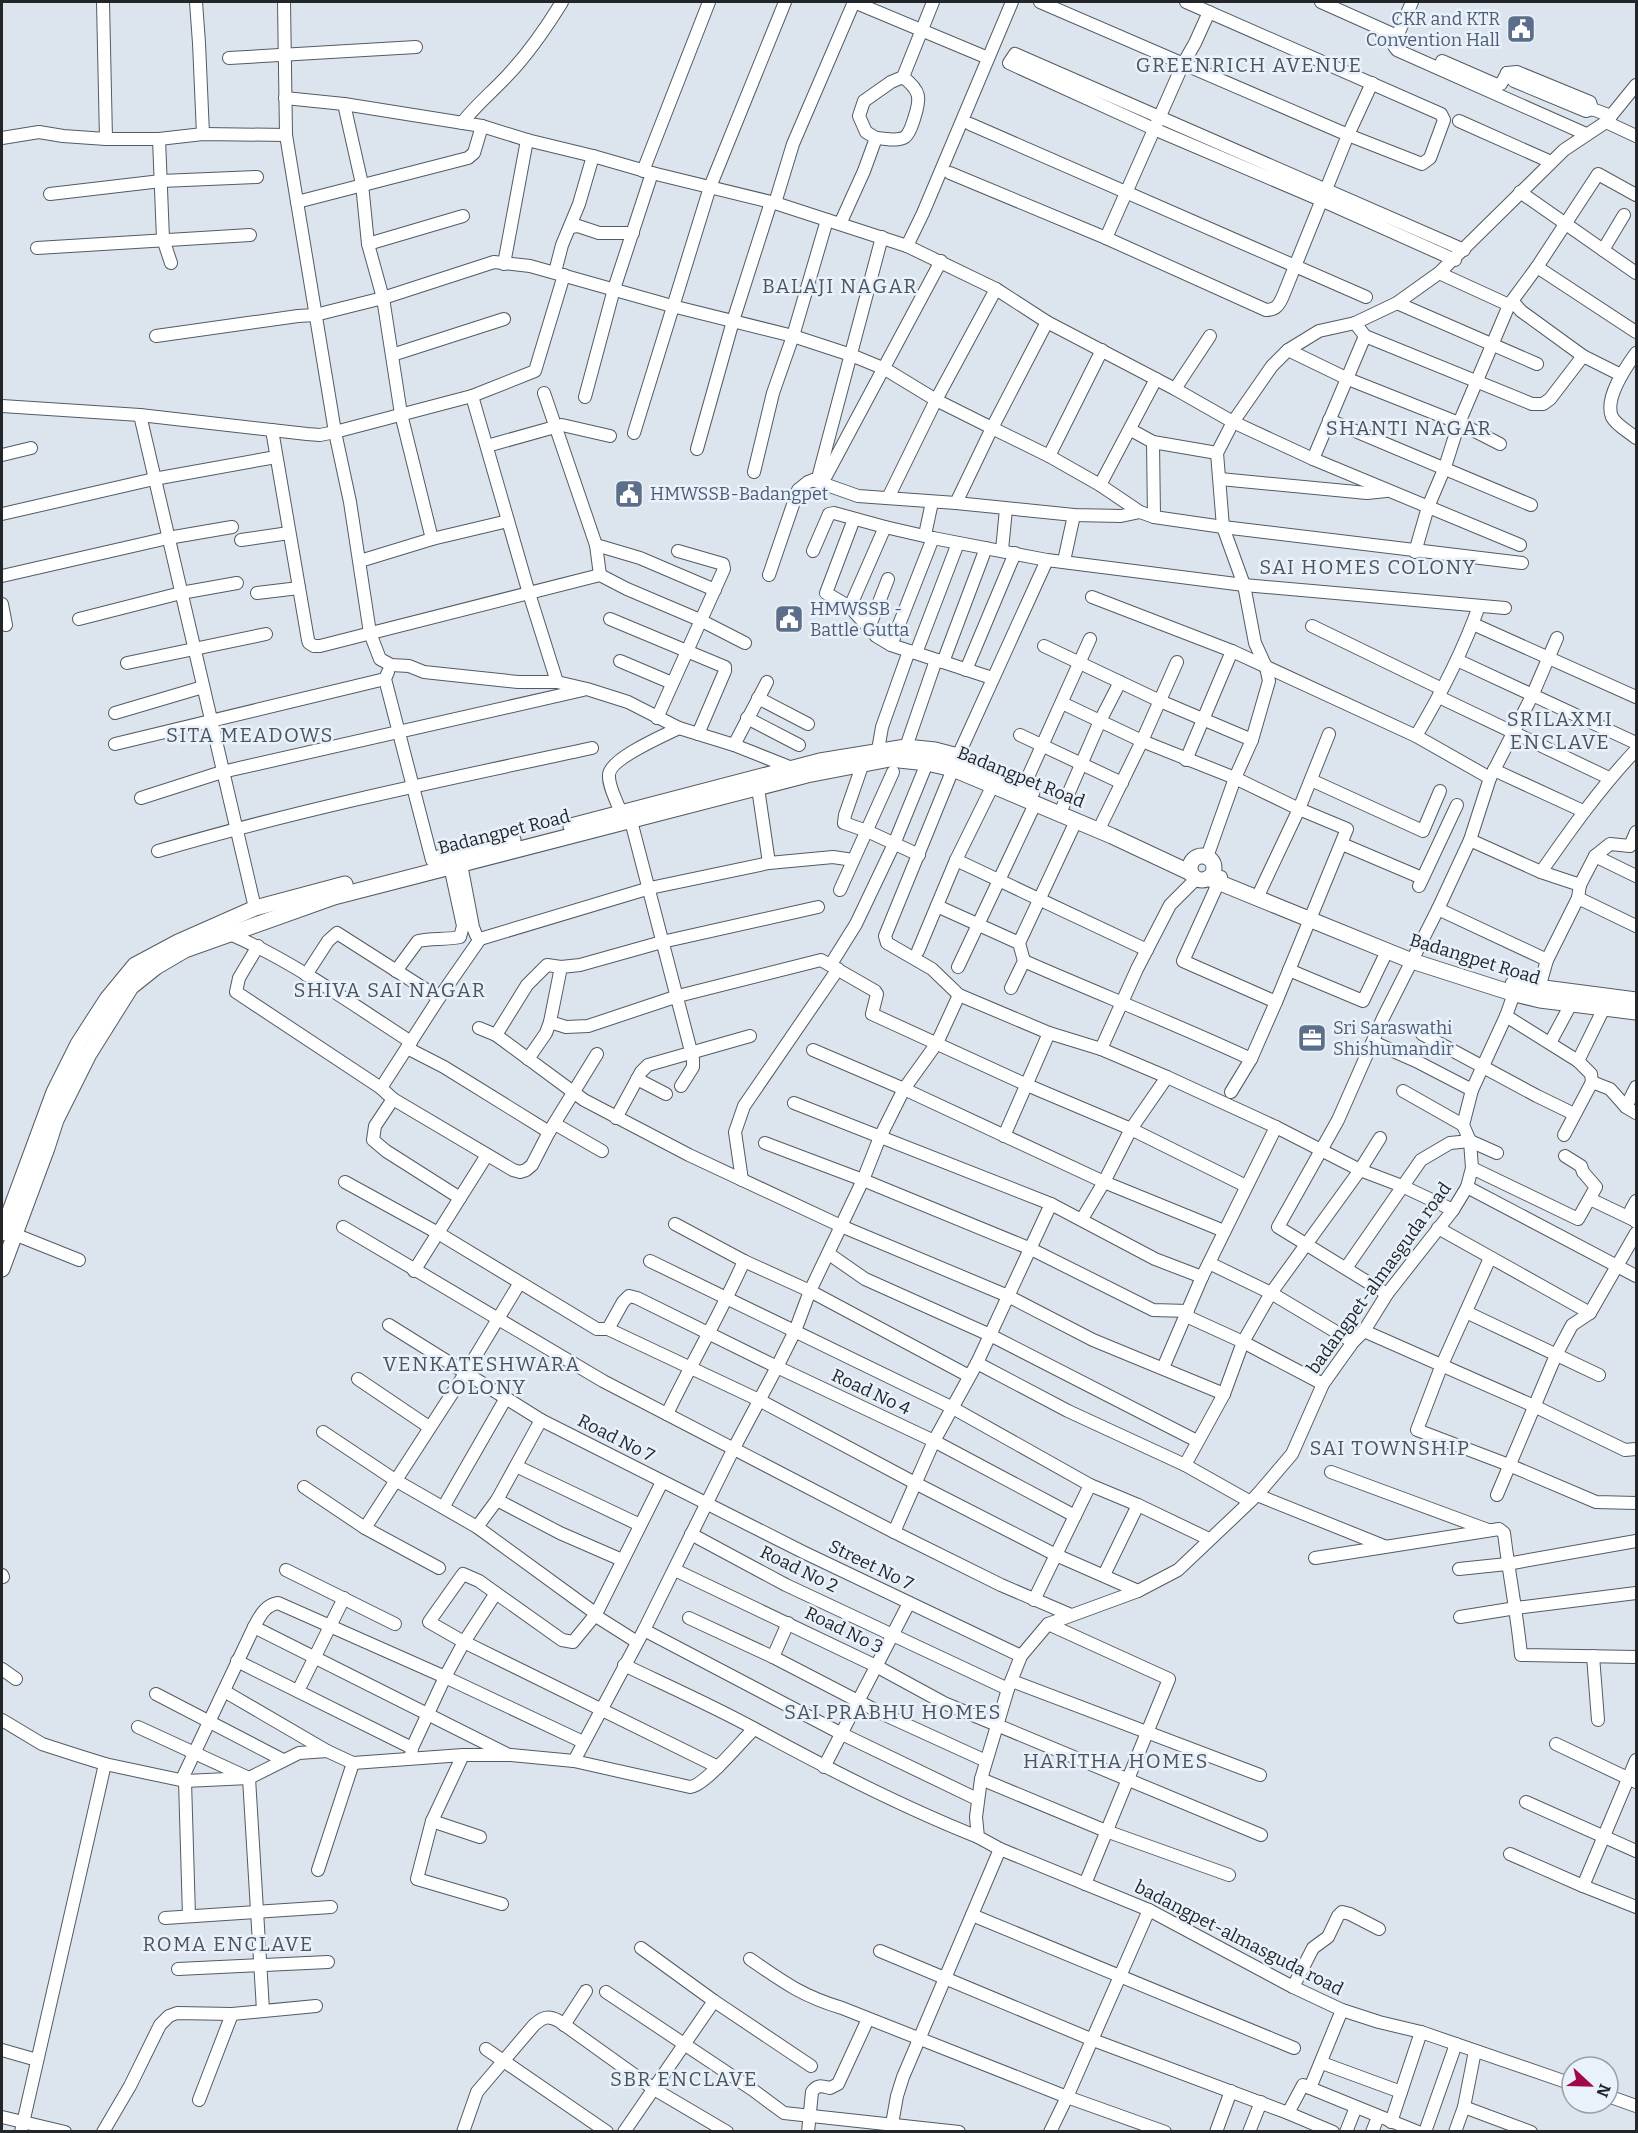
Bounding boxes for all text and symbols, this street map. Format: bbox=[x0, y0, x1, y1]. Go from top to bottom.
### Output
place label: CKR and KTR Convention Hall bbox=[1366, 8, 1500, 51]
public building icon: CKR and KTR Convention Hall bbox=[1505, 13, 1537, 45]
district label: GREENRICH AVENUE bbox=[1136, 53, 1362, 77]
district label: BALAJI NAGAR bbox=[762, 274, 918, 298]
district label: SHANTI NAGAR bbox=[1326, 416, 1492, 440]
public building icon: HMWSSB-Badangpet bbox=[613, 478, 645, 510]
place label: HMWSSB-Badangpet bbox=[650, 483, 829, 505]
district label: SAI HOMES COLONY bbox=[1259, 555, 1477, 579]
place label: HMWSSB - Battle Gutta bbox=[810, 598, 910, 641]
public building icon: HMWSSB - Battle Gutta bbox=[773, 603, 805, 635]
district label: SRILAXMI ENCLAVE bbox=[1507, 707, 1613, 754]
district label: SITA MEADOWS bbox=[166, 723, 334, 747]
street label: Badangpet Road bbox=[954, 741, 1088, 813]
street label: Badangpet Road bbox=[436, 805, 573, 859]
street label: Badangpet Road bbox=[1407, 929, 1543, 989]
district label: SHIVA SAI NAGAR bbox=[293, 978, 487, 1002]
place label: Sri Saraswathi Shishumandir bbox=[1333, 1017, 1454, 1060]
office icon: Sri Saraswathi Shishumandir bbox=[1296, 1022, 1328, 1054]
street label: badangpet-almasguda road bbox=[1302, 1178, 1456, 1378]
district label: VENKATESHWARA COLONY bbox=[383, 1352, 581, 1399]
street label: Road No 4 bbox=[828, 1364, 914, 1420]
street label: Road No 7 bbox=[574, 1409, 658, 1467]
district label: SAI TOWNSHIP bbox=[1309, 1436, 1471, 1460]
street label: Street No 7 bbox=[825, 1535, 917, 1595]
street label: Road No 2 bbox=[757, 1541, 841, 1597]
street label: Road No 3 bbox=[801, 1602, 887, 1658]
district label: SAI PRABHU HOMES bbox=[784, 1700, 1002, 1724]
district label: HARITHA HOMES bbox=[1023, 1749, 1209, 1773]
street label: badangpet-almasguda road bbox=[1131, 1876, 1347, 2000]
district label: ROMA ENCLAVE bbox=[142, 1932, 314, 1956]
north arrow bbox=[1560, 2055, 1620, 2115]
district label: SBR ENCLAVE bbox=[610, 2067, 758, 2091]
text: N bbox=[1592, 2081, 1615, 2100]

